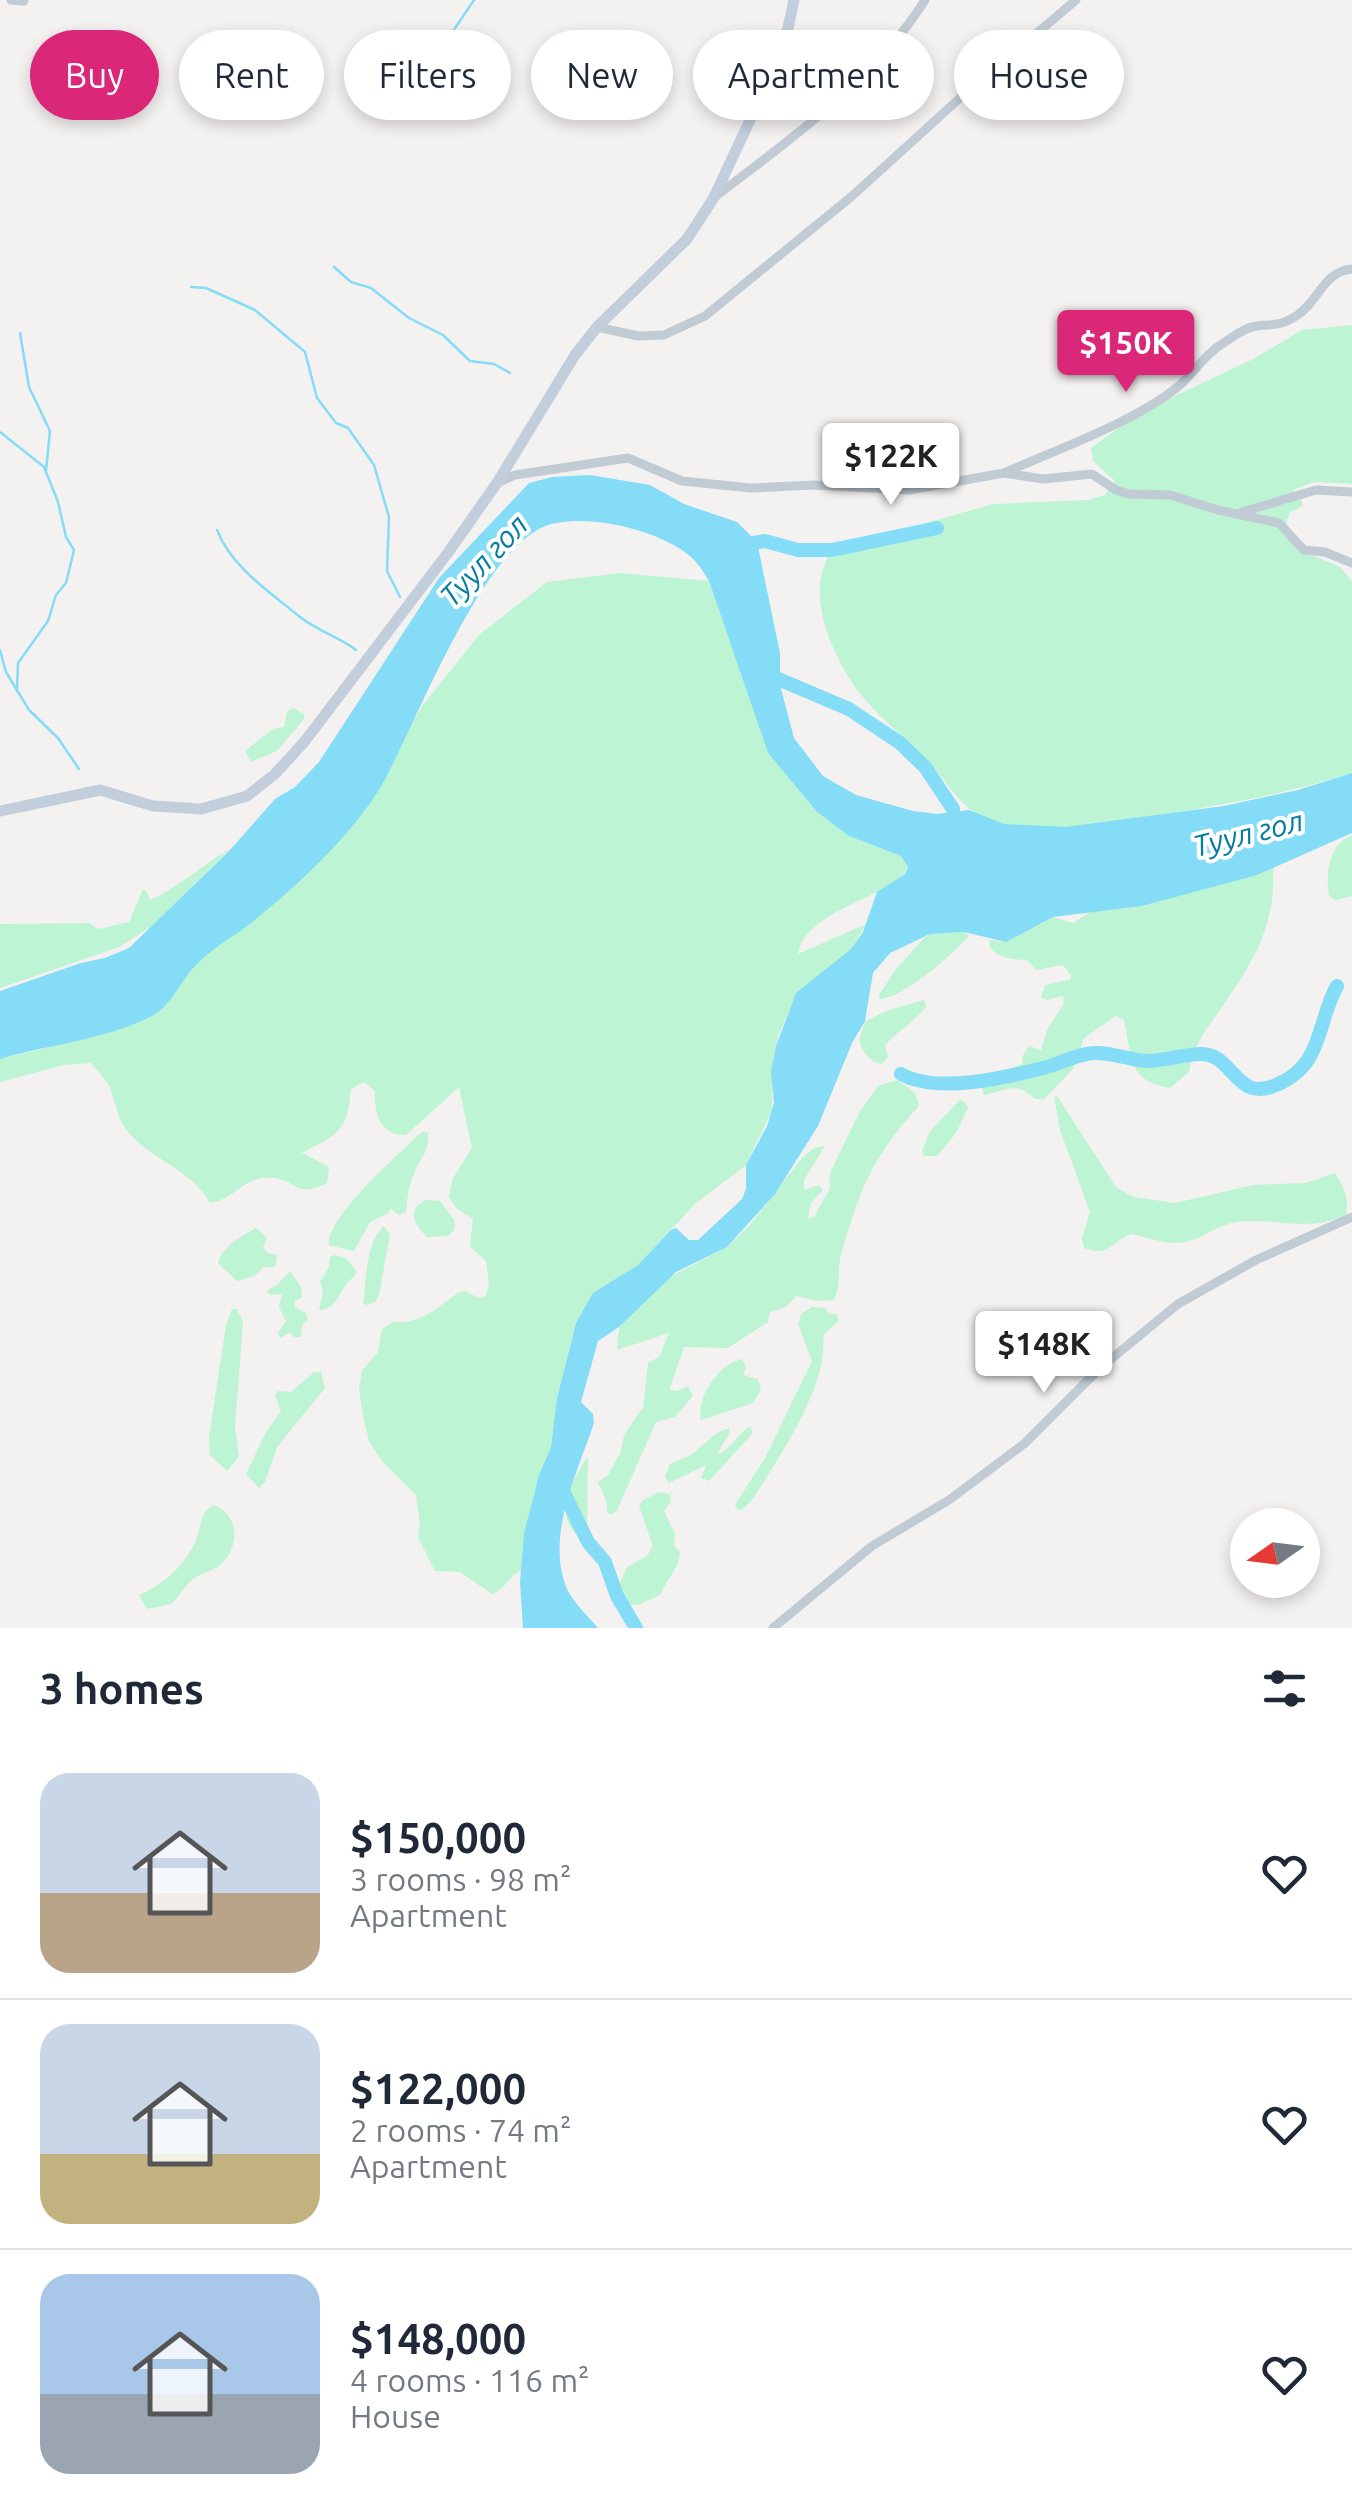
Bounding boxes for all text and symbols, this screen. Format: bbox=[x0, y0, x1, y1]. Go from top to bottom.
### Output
chip: Buy bbox=[30, 30, 159, 120]
chip: Rent bbox=[179, 30, 324, 120]
chip: Filters bbox=[344, 30, 511, 120]
chip: New bbox=[531, 30, 673, 120]
chip: Apartment bbox=[693, 30, 934, 120]
chip: House bbox=[954, 30, 1124, 120]
pin: $150K bbox=[1056, 310, 1196, 395]
text: $150K bbox=[1079, 324, 1173, 360]
pin: $122K bbox=[821, 423, 961, 508]
text: $122K bbox=[844, 437, 938, 473]
water label: Туул гол bbox=[433, 508, 534, 613]
water label: Туул гол bbox=[1189, 803, 1306, 863]
pin: $148K bbox=[974, 1311, 1114, 1396]
text: $148K bbox=[997, 1325, 1091, 1361]
north arrow bbox=[1230, 1508, 1320, 1598]
map controls bbox=[1230, 1508, 1320, 1598]
icon: filters bbox=[1257, 1661, 1312, 1716]
text: 3 homes bbox=[40, 1665, 204, 1712]
icon: home bbox=[120, 1813, 240, 1933]
text: $150,000 bbox=[350, 1814, 526, 1861]
icon: heart bbox=[1257, 1846, 1312, 1901]
text: 3 rooms · 98 m² bbox=[350, 1861, 571, 1897]
text: Apartment bbox=[350, 1897, 507, 1933]
icon: home bbox=[120, 2064, 240, 2184]
text: $122,000 bbox=[350, 2065, 526, 2112]
icon: heart bbox=[1257, 2097, 1312, 2152]
text: 2 rooms · 74 m² bbox=[350, 2112, 571, 2148]
text: Apartment bbox=[350, 2148, 507, 2184]
icon: home bbox=[120, 2314, 240, 2434]
text: $148,000 bbox=[350, 2315, 526, 2362]
icon: heart bbox=[1257, 2347, 1312, 2402]
text: 4 rooms · 116 m² bbox=[350, 2362, 590, 2398]
text: House bbox=[350, 2398, 441, 2434]

